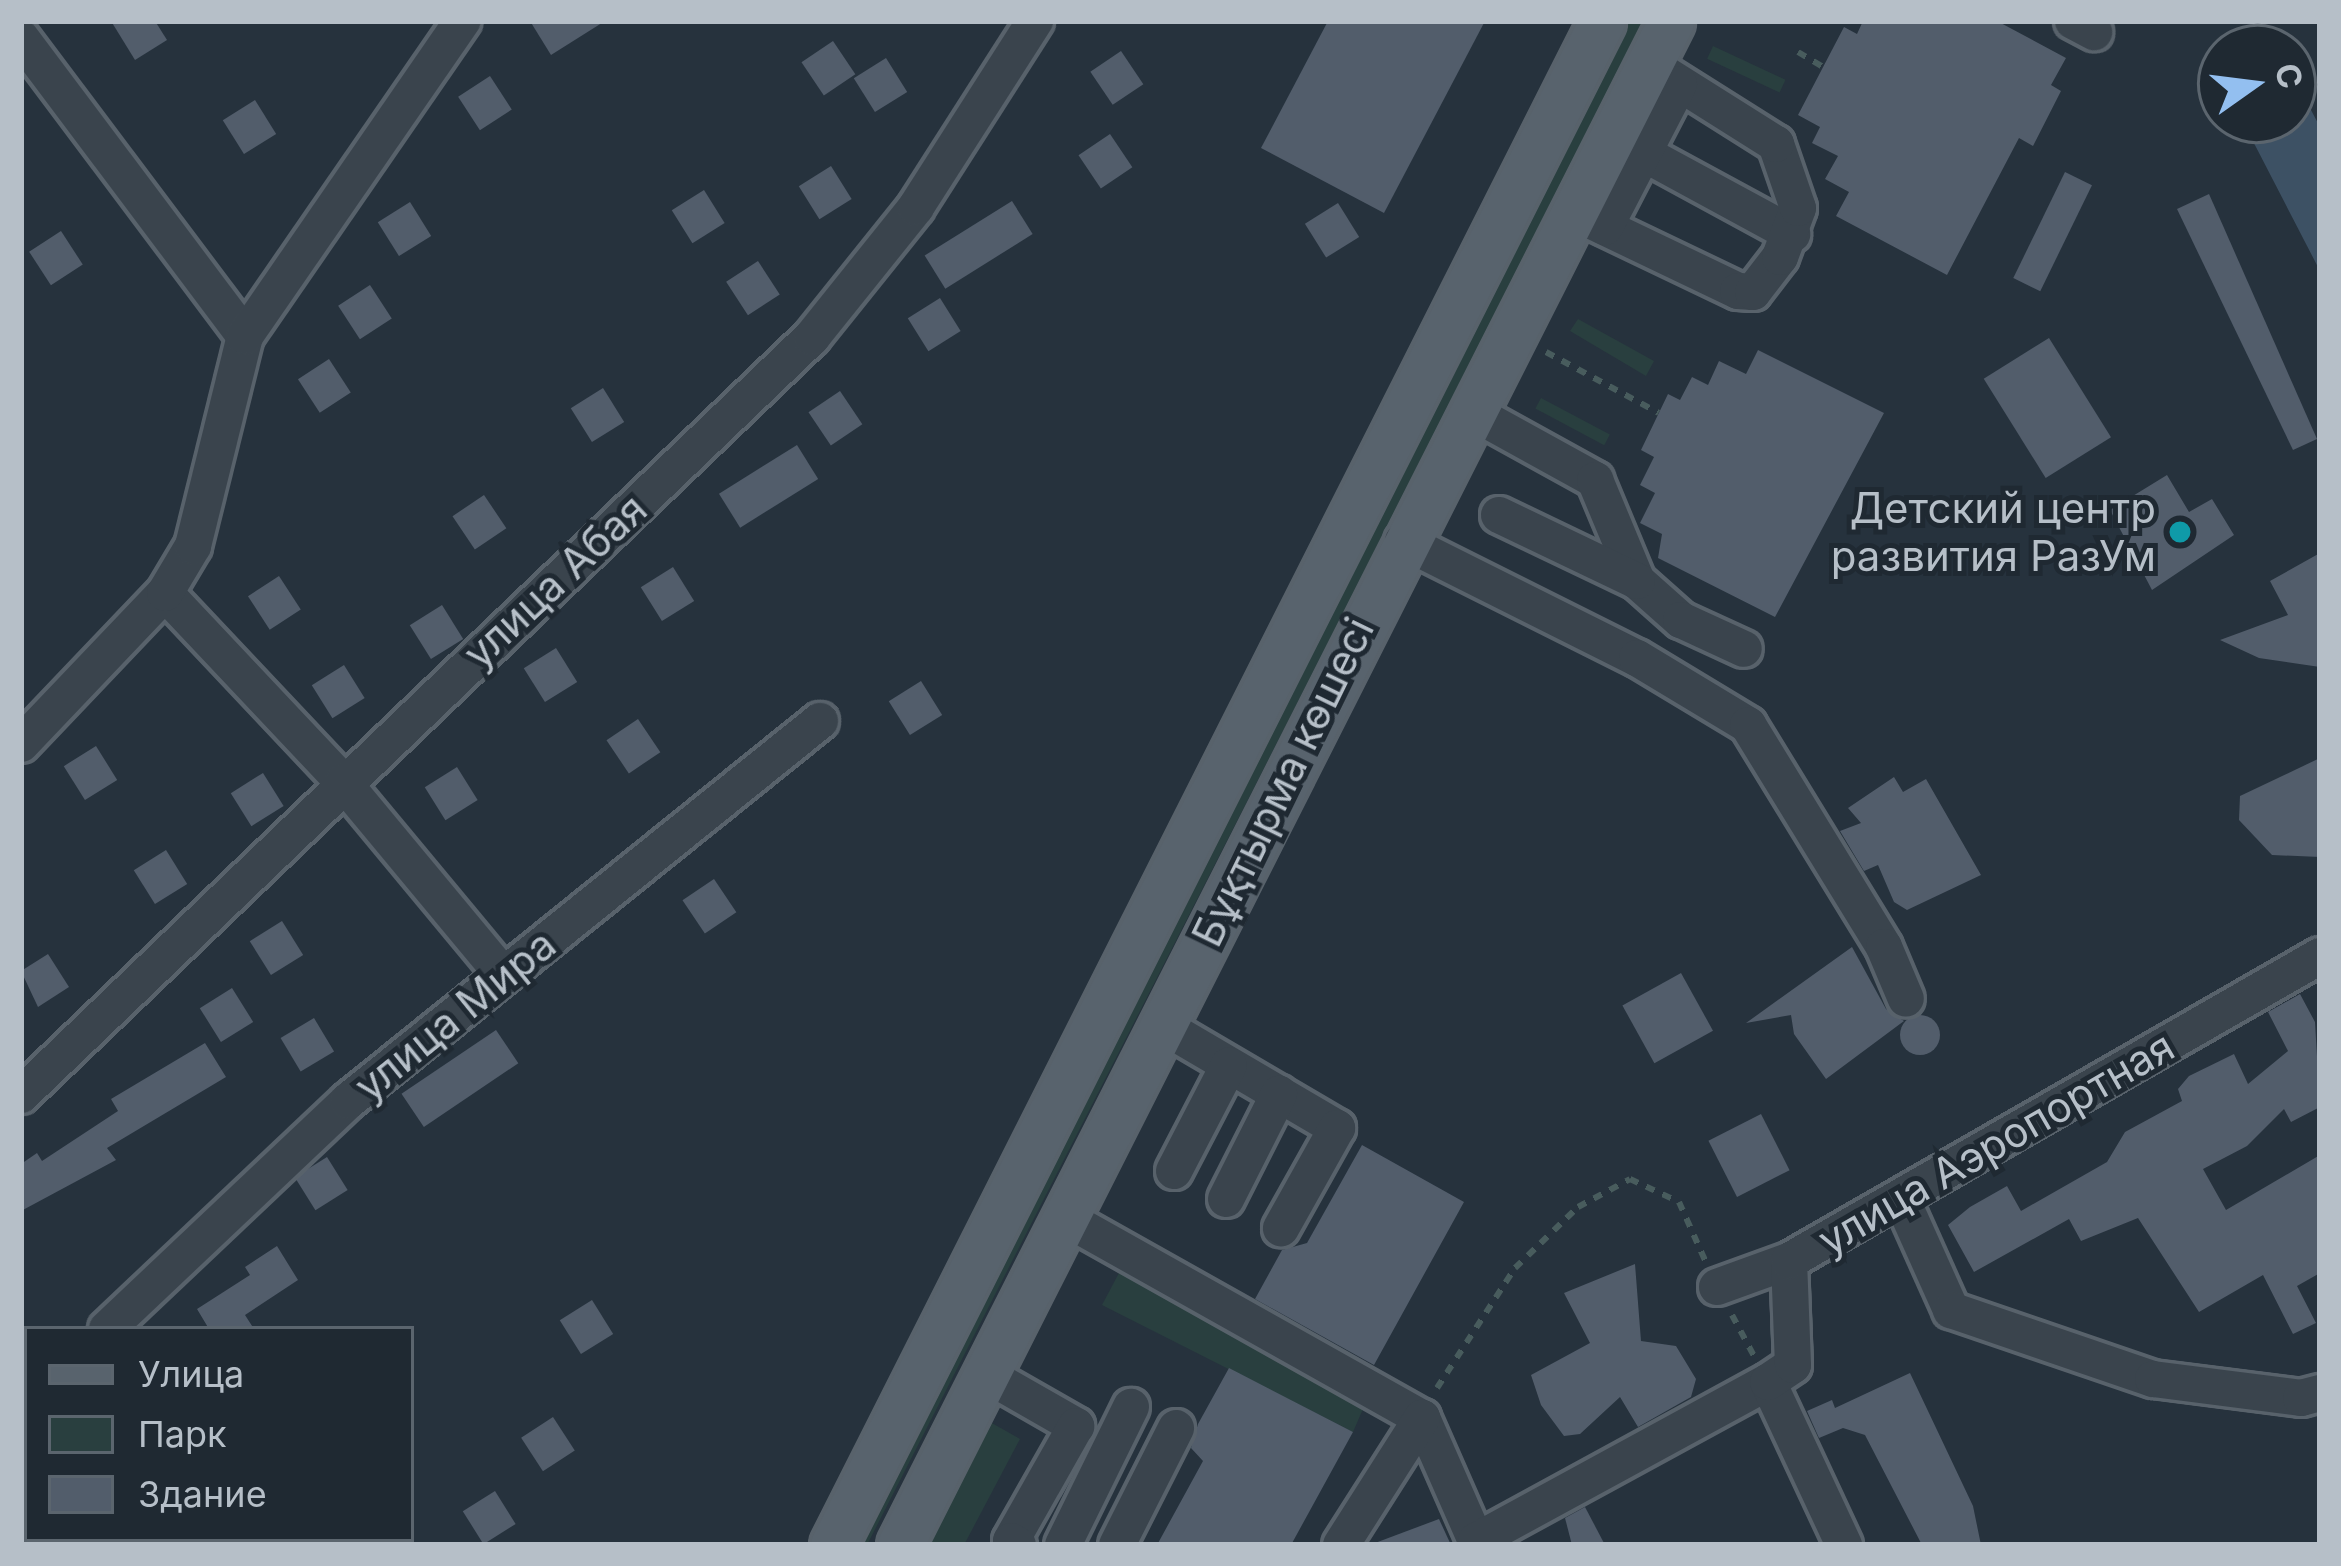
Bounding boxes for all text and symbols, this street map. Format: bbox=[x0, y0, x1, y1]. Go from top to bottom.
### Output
north arrow bbox=[2197, 24, 2317, 144]
text: С bbox=[2267, 59, 2311, 93]
street label: улица Абая bbox=[453, 483, 657, 679]
place label: Детский центр развития РазУм bbox=[1831, 483, 2156, 582]
marker: Детский центр развития РазУм bbox=[2167, 519, 2193, 545]
street label: Бұқтырма көшесі bbox=[1182, 610, 1384, 954]
street label: улица Мира bbox=[344, 919, 566, 1111]
street label: улица Аэропортная bbox=[1809, 1021, 2183, 1265]
legend bbox=[24, 1326, 414, 1542]
text: Улица bbox=[138, 1352, 244, 1396]
text: Парк bbox=[138, 1412, 227, 1456]
text: Здание bbox=[138, 1472, 267, 1516]

